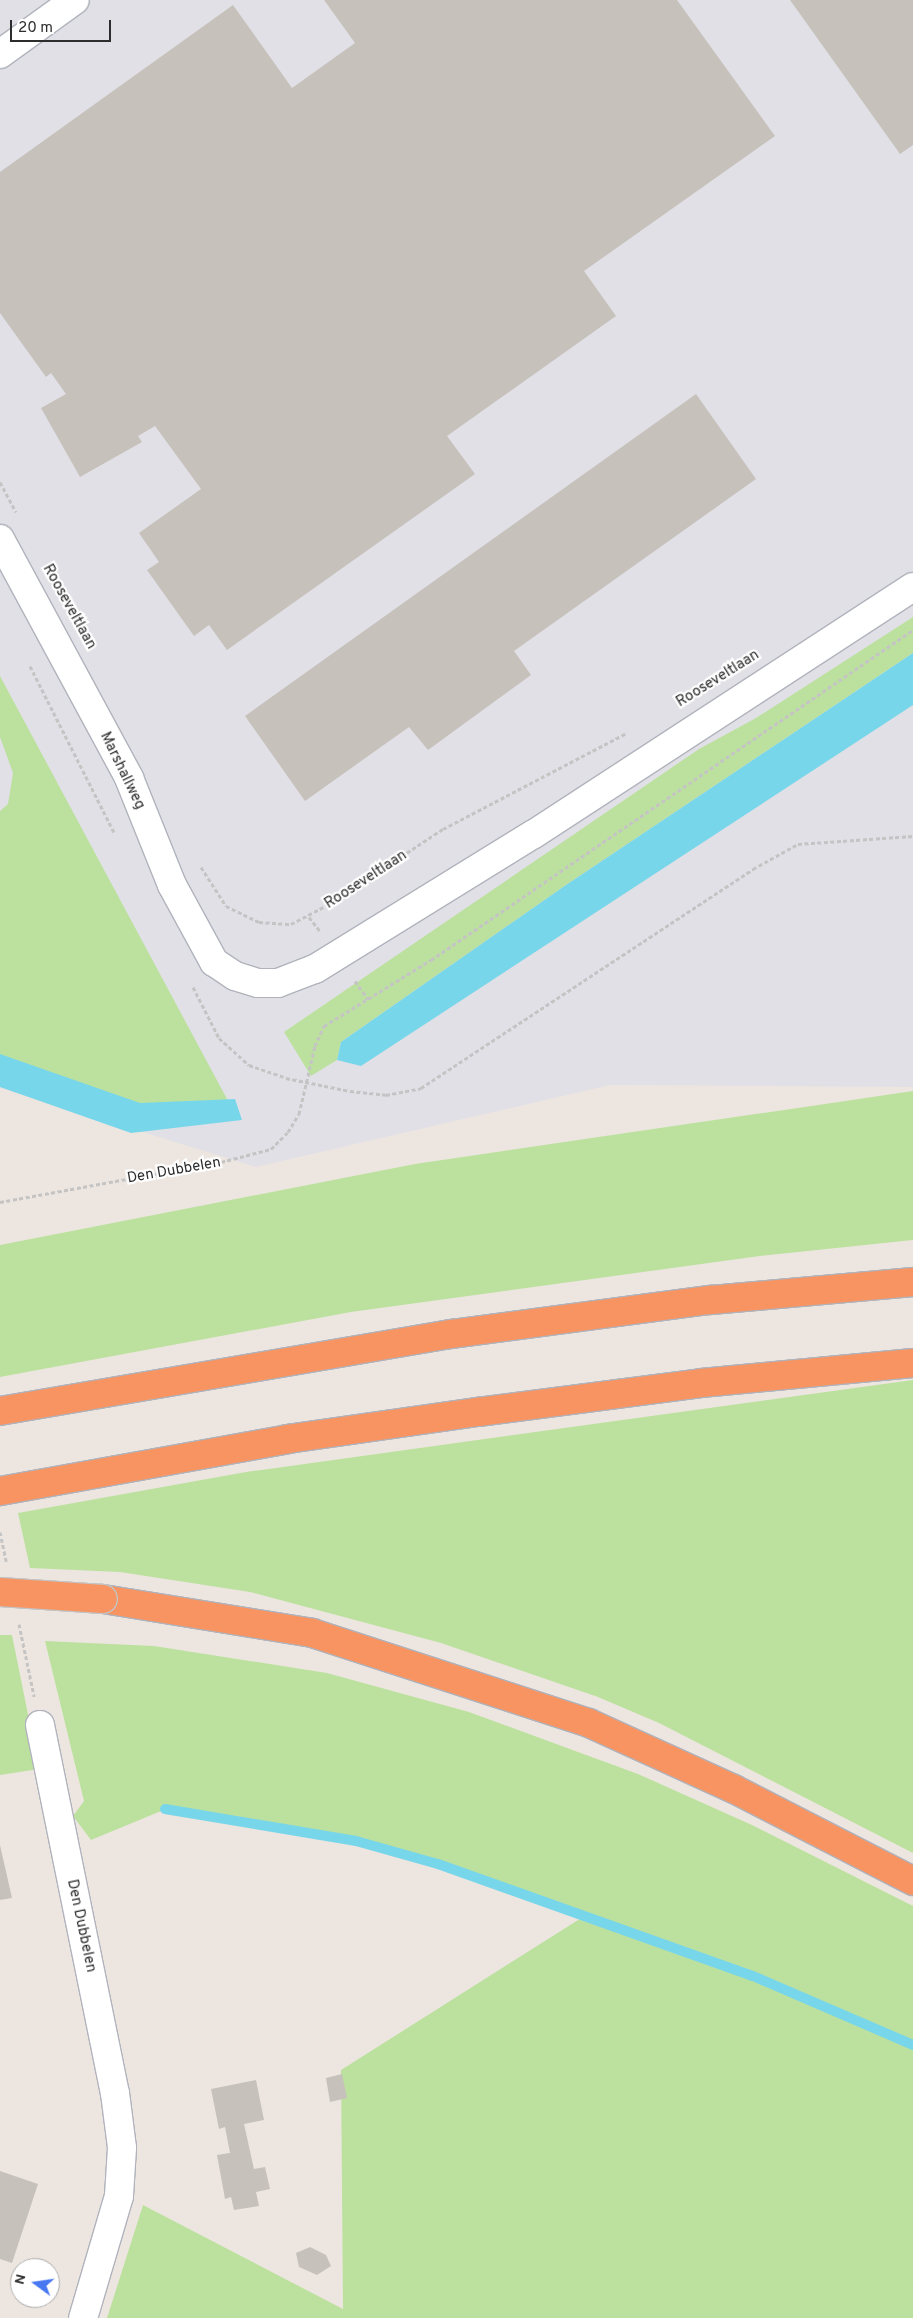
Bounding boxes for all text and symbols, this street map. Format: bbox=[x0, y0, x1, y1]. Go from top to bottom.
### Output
scale bar bbox=[12, 10, 114, 42]
text: 20 m bbox=[18, 19, 53, 38]
street label: Rooseveltlaan bbox=[38, 561, 100, 653]
street label: Rooseveltlaan bbox=[673, 646, 763, 712]
street label: Marshallweg bbox=[95, 729, 149, 813]
street label: Rooseveltlaan bbox=[321, 847, 411, 913]
street label: Den Dubbelen bbox=[126, 1154, 222, 1188]
street label: Den Dubbelen bbox=[62, 1878, 100, 1974]
north arrow bbox=[10, 2258, 60, 2308]
text: N bbox=[11, 2273, 30, 2286]

